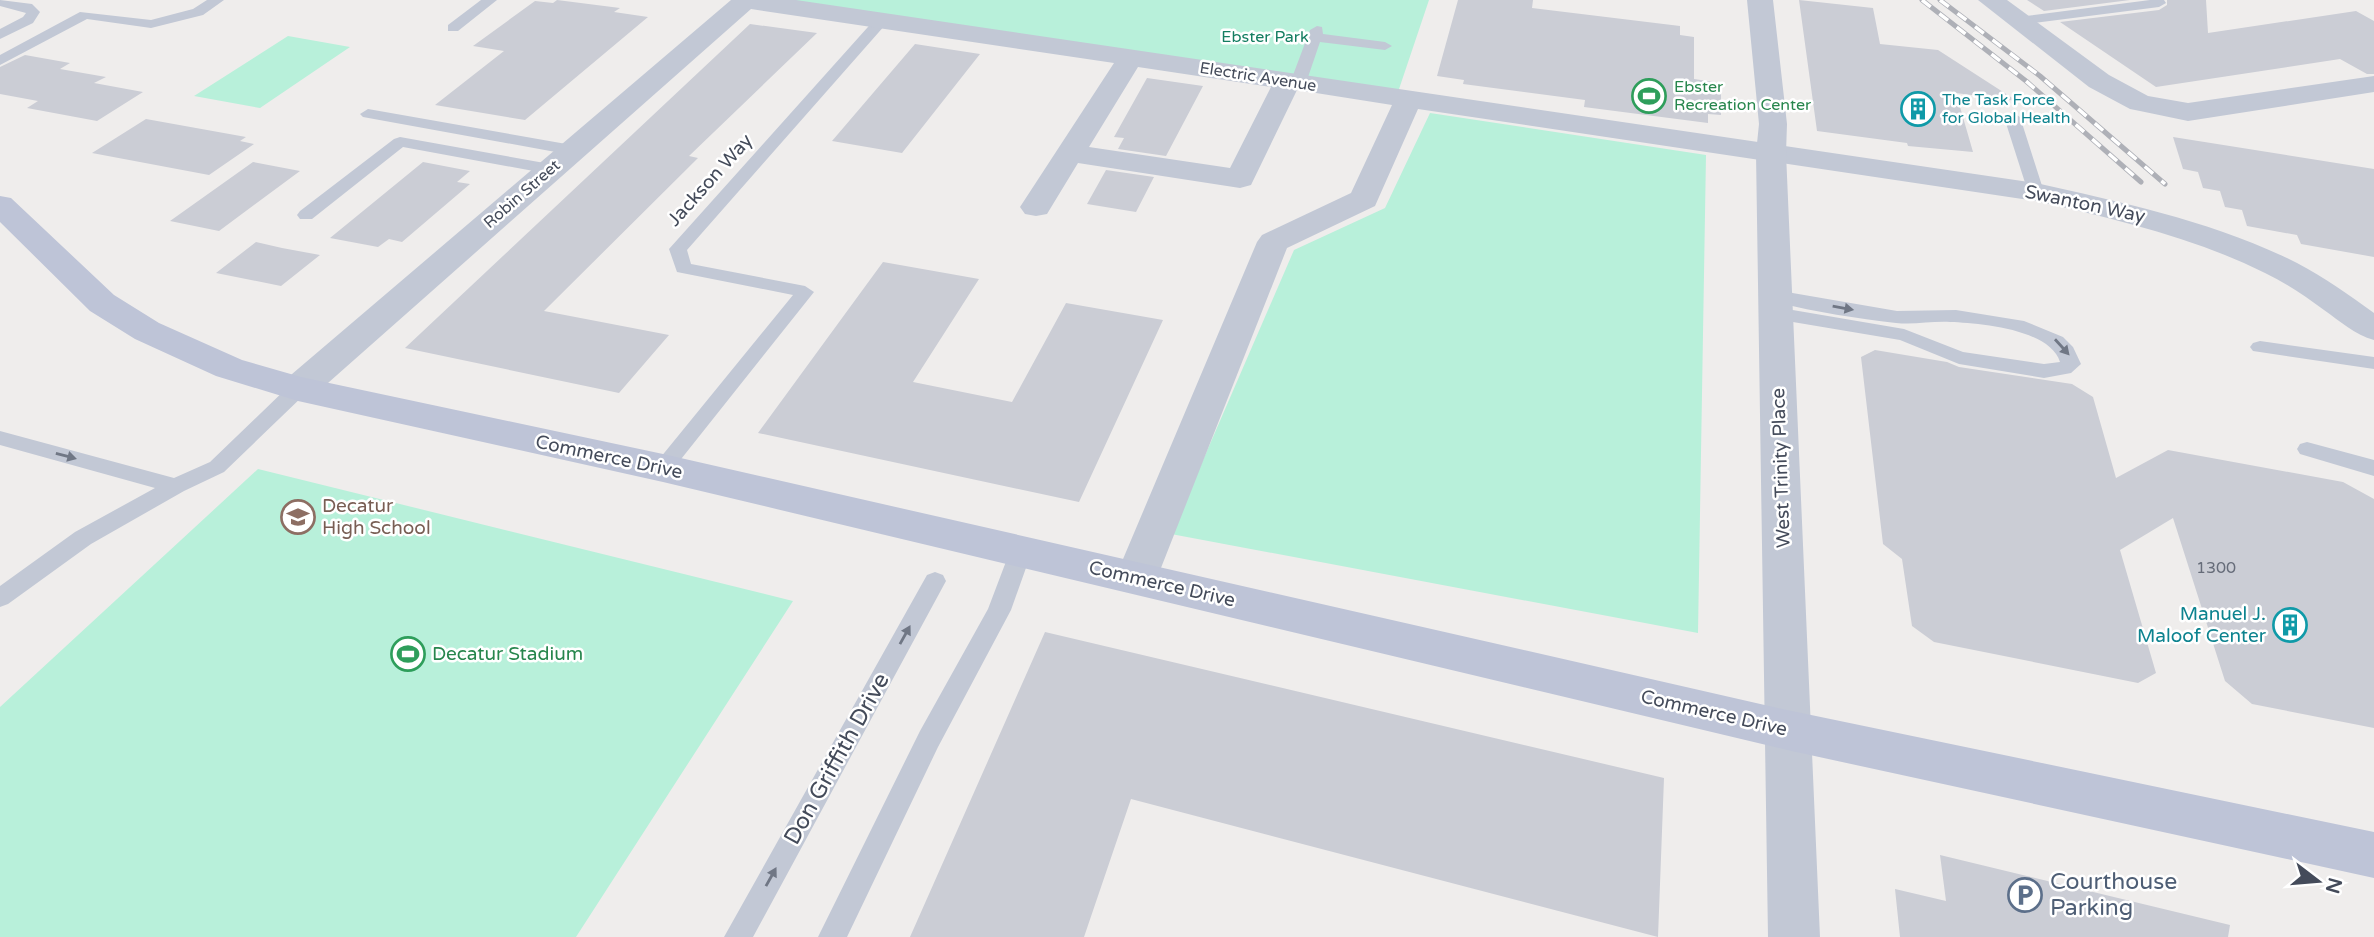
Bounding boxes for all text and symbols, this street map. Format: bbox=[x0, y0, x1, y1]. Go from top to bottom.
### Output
park label: Ebster Park bbox=[1221, 27, 1309, 47]
street label: Electric Avenue bbox=[1198, 58, 1318, 96]
sports icon: Ebster Recreation Center bbox=[1630, 77, 1668, 115]
place label: Ebster Recreation Center bbox=[1674, 77, 1812, 115]
building icon: The Task Force for Global Health bbox=[1899, 90, 1937, 128]
place label: The Task Force for Global Health bbox=[1942, 90, 2070, 128]
street label: Jackson Way bbox=[663, 129, 757, 231]
street label: Robin Street bbox=[480, 155, 564, 233]
street label: Swanton Way bbox=[2023, 181, 2147, 227]
one-way arrow bbox=[1832, 302, 1854, 313]
one-way arrow bbox=[2054, 338, 2070, 356]
street label: West Trinity Place bbox=[1767, 388, 1795, 548]
street label: Commerce Drive bbox=[534, 431, 684, 483]
one-way arrow bbox=[56, 452, 77, 462]
place label: Decatur High School bbox=[322, 495, 431, 539]
school or university icon: Decatur High School bbox=[279, 498, 317, 536]
street label: Commerce Drive bbox=[1087, 556, 1237, 612]
house number: 1300 bbox=[2196, 558, 2236, 578]
place label: Manuel J. Maloof Center bbox=[2137, 603, 2267, 647]
building icon: Manuel J. Maloof Center bbox=[2271, 606, 2309, 644]
one-way arrow bbox=[899, 625, 911, 645]
sports icon: Decatur Stadium bbox=[389, 635, 427, 673]
place label: Decatur Stadium bbox=[432, 643, 583, 665]
street label: Don Griffith Drive bbox=[778, 668, 896, 850]
street label: Commerce Drive bbox=[1639, 685, 1789, 741]
north arrow bbox=[2283, 846, 2353, 916]
one-way arrow bbox=[765, 867, 777, 887]
place label: Courthouse Parking bbox=[2050, 868, 2177, 922]
text: N bbox=[2321, 875, 2346, 896]
parking icon: Courthouse Parking bbox=[2006, 876, 2044, 914]

